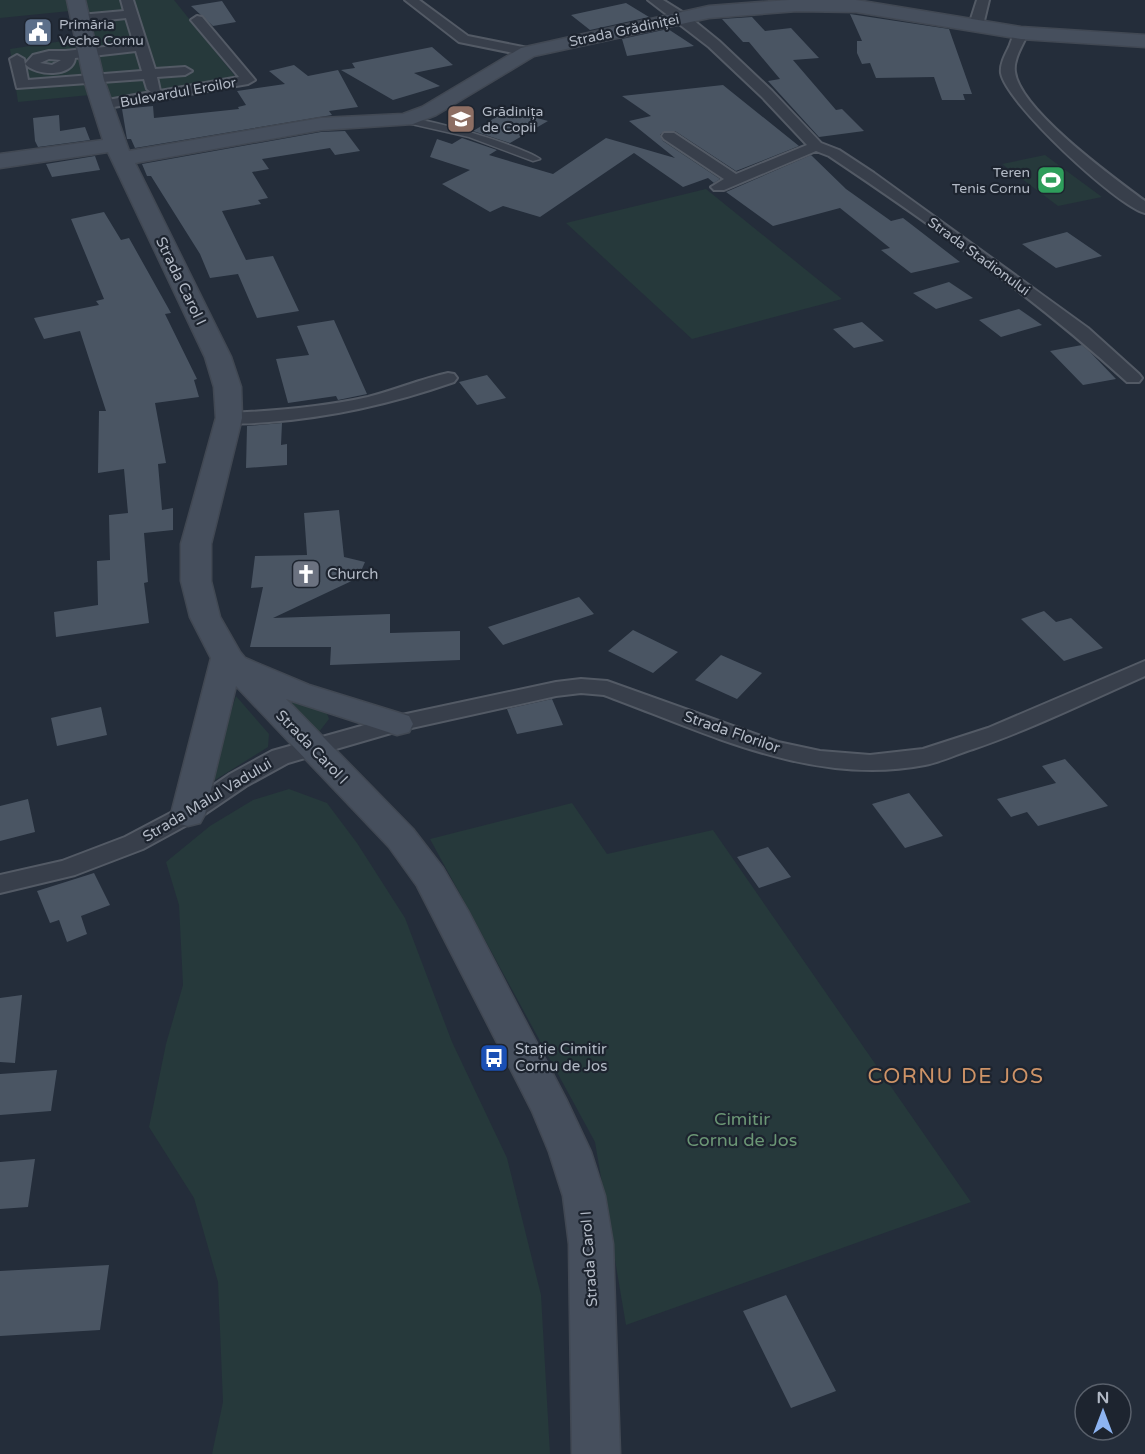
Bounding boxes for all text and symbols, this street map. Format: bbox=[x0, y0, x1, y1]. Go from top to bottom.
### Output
street label: Strada Grădiniței bbox=[568, 11, 681, 50]
public building icon: Primăria Veche Cornu bbox=[22, 16, 54, 48]
place label: Primăria Veche Cornu bbox=[59, 16, 144, 49]
street label: Bulevardul Eroilor bbox=[119, 74, 238, 111]
school or university icon: Grădinița de Copii bbox=[445, 103, 477, 135]
place label: Grădinița de Copii bbox=[482, 103, 543, 136]
place label: Teren Tenis Cornu bbox=[952, 164, 1030, 197]
sports icon: Teren Tenis Cornu bbox=[1035, 164, 1067, 196]
street label: Strada Stadionului bbox=[924, 214, 1033, 299]
street label: Strada Carol I bbox=[152, 234, 210, 328]
church icon: Church bbox=[290, 558, 322, 590]
place label: Church bbox=[327, 565, 378, 583]
street label: Strada Carol I bbox=[272, 706, 352, 788]
street label: Strada Florilor bbox=[682, 707, 783, 757]
street label: Strada Malul Vadului bbox=[139, 754, 275, 846]
place label: Stație Cimitir Cornu de Jos bbox=[515, 1040, 607, 1075]
bus stop icon: Stație Cimitir Cornu de Jos bbox=[478, 1042, 510, 1074]
district label: CORNU DE JOS bbox=[868, 1064, 1044, 1089]
park label: Cimitir Cornu de Jos bbox=[687, 1108, 797, 1151]
street label: Strada Carol I bbox=[577, 1210, 601, 1308]
north arrow bbox=[1073, 1382, 1133, 1442]
text: N bbox=[1097, 1388, 1109, 1408]

